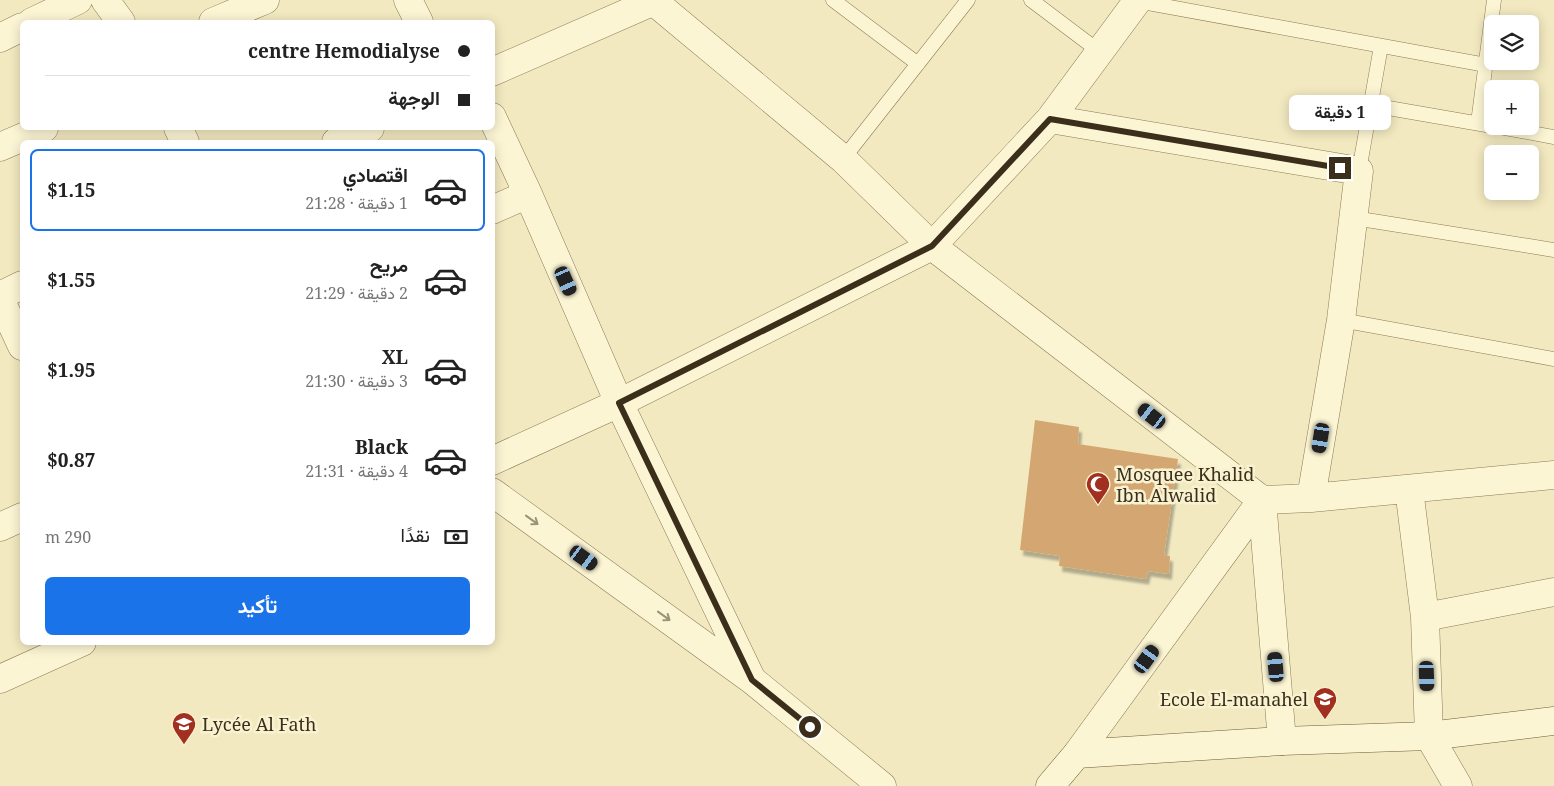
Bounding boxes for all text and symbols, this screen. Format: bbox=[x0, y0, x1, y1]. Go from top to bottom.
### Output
map controls bbox=[1484, 15, 1539, 200]
button: layers bbox=[1484, 15, 1539, 70]
text: centre Hemodialyse bbox=[248, 38, 440, 64]
button: + bbox=[1484, 80, 1539, 135]
text: الوجهة bbox=[388, 85, 440, 111]
callout: 1 دقيقة bbox=[1289, 96, 1391, 130]
text: 1 دقيقة bbox=[1315, 101, 1365, 123]
button: − bbox=[1484, 145, 1539, 200]
route end bbox=[1329, 157, 1351, 179]
text: اقتصادي bbox=[343, 162, 408, 188]
icon: car bbox=[423, 168, 468, 213]
text: $1.15 bbox=[47, 177, 96, 203]
text: 1 دقيقة · 21:28 bbox=[305, 192, 408, 214]
text: مريح bbox=[370, 252, 408, 278]
icon: car bbox=[423, 258, 468, 303]
car bbox=[553, 264, 578, 298]
text: $1.55 bbox=[47, 267, 96, 293]
text: 2 دقيقة · 21:29 bbox=[305, 282, 408, 304]
text: XL bbox=[382, 344, 408, 370]
icon: car bbox=[423, 348, 468, 393]
text: $1.95 bbox=[47, 357, 96, 383]
text: 3 دقيقة · 21:30 bbox=[305, 370, 408, 392]
car bbox=[1135, 401, 1168, 431]
car bbox=[1311, 422, 1330, 454]
text: Black bbox=[355, 434, 408, 460]
icon: car bbox=[423, 438, 468, 483]
text: $0.87 bbox=[47, 447, 96, 473]
text: 4 دقيقة · 21:31 bbox=[305, 460, 408, 482]
place label: Mosquee Khalid Ibn Alwalid bbox=[1116, 462, 1254, 507]
mosque icon: Mosquee Khalid Ibn Alwalid bbox=[1085, 471, 1111, 505]
one-way arrow bbox=[525, 515, 539, 525]
text: نقدًا bbox=[401, 522, 430, 548]
icon: cash bbox=[442, 523, 470, 551]
text: 290 m bbox=[45, 526, 91, 548]
car bbox=[567, 543, 600, 573]
button: تأكيد bbox=[45, 577, 470, 635]
one-way arrow bbox=[657, 610, 670, 621]
car bbox=[1132, 642, 1161, 676]
car bbox=[1267, 651, 1284, 683]
car bbox=[1418, 661, 1435, 691]
school or university icon: Ecole El-manahel bbox=[1312, 686, 1338, 720]
place label: Ecole El-manahel bbox=[1160, 687, 1308, 711]
school or university icon: Lycée Al Fath bbox=[171, 711, 197, 745]
place label: Lycée Al Fath bbox=[202, 712, 316, 736]
route start bbox=[799, 716, 821, 738]

